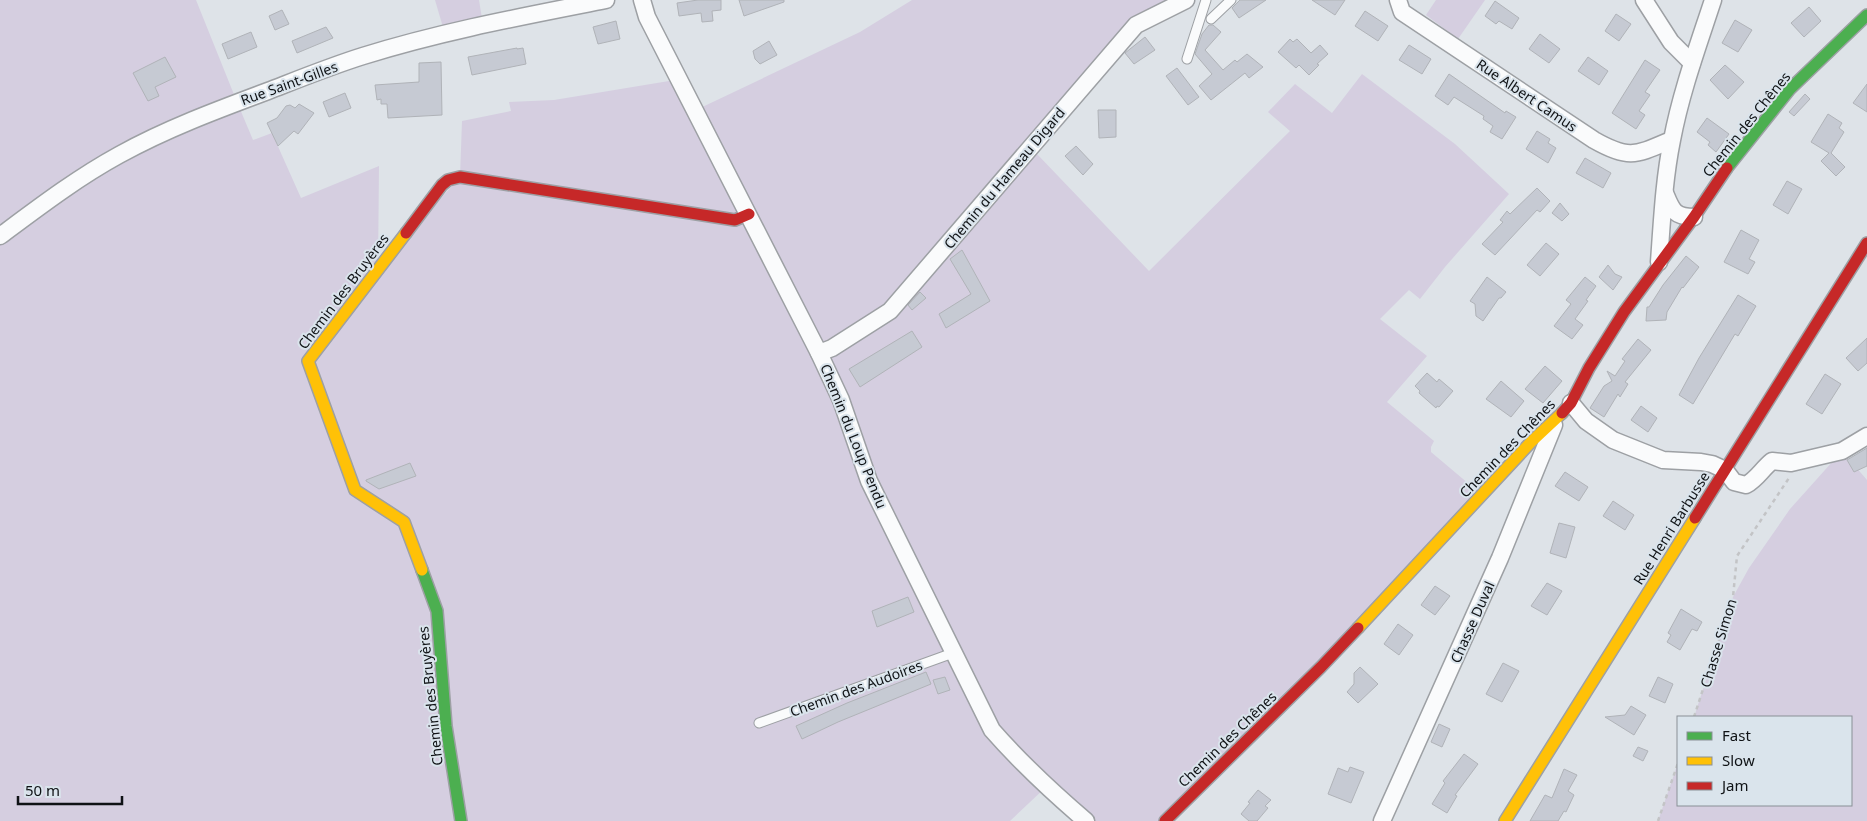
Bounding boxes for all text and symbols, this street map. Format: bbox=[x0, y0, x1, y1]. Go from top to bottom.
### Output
street label: Rue Albert Camus bbox=[1473, 54, 1581, 136]
street label: Rue Saint-Gilles bbox=[238, 57, 340, 109]
street label: Chemin des Chênes bbox=[1698, 67, 1794, 180]
street label: Chemin du Hameau Digard bbox=[939, 103, 1069, 253]
street label: Chemin des Bruyères bbox=[293, 229, 393, 353]
street label: Chemin du Loup Pendu bbox=[816, 361, 892, 511]
street label: Chemin des Chênes bbox=[1455, 394, 1559, 501]
street label: Rue Henri Barbusse bbox=[1628, 468, 1714, 588]
street label: Chasse Duval bbox=[1445, 578, 1499, 666]
street label: Chasse Simon bbox=[1695, 596, 1741, 690]
street label: Chemin des Bruyères bbox=[413, 625, 447, 767]
street label: Chemin des Audoires bbox=[787, 655, 925, 721]
street label: Chemin des Chênes bbox=[1174, 687, 1281, 791]
legend bbox=[1677, 716, 1852, 806]
text: Fast bbox=[1722, 725, 1751, 745]
text: Slow bbox=[1722, 750, 1755, 770]
scale bar bbox=[18, 774, 121, 806]
text: Jam bbox=[1720, 775, 1749, 795]
text: 50 m bbox=[25, 780, 60, 800]

